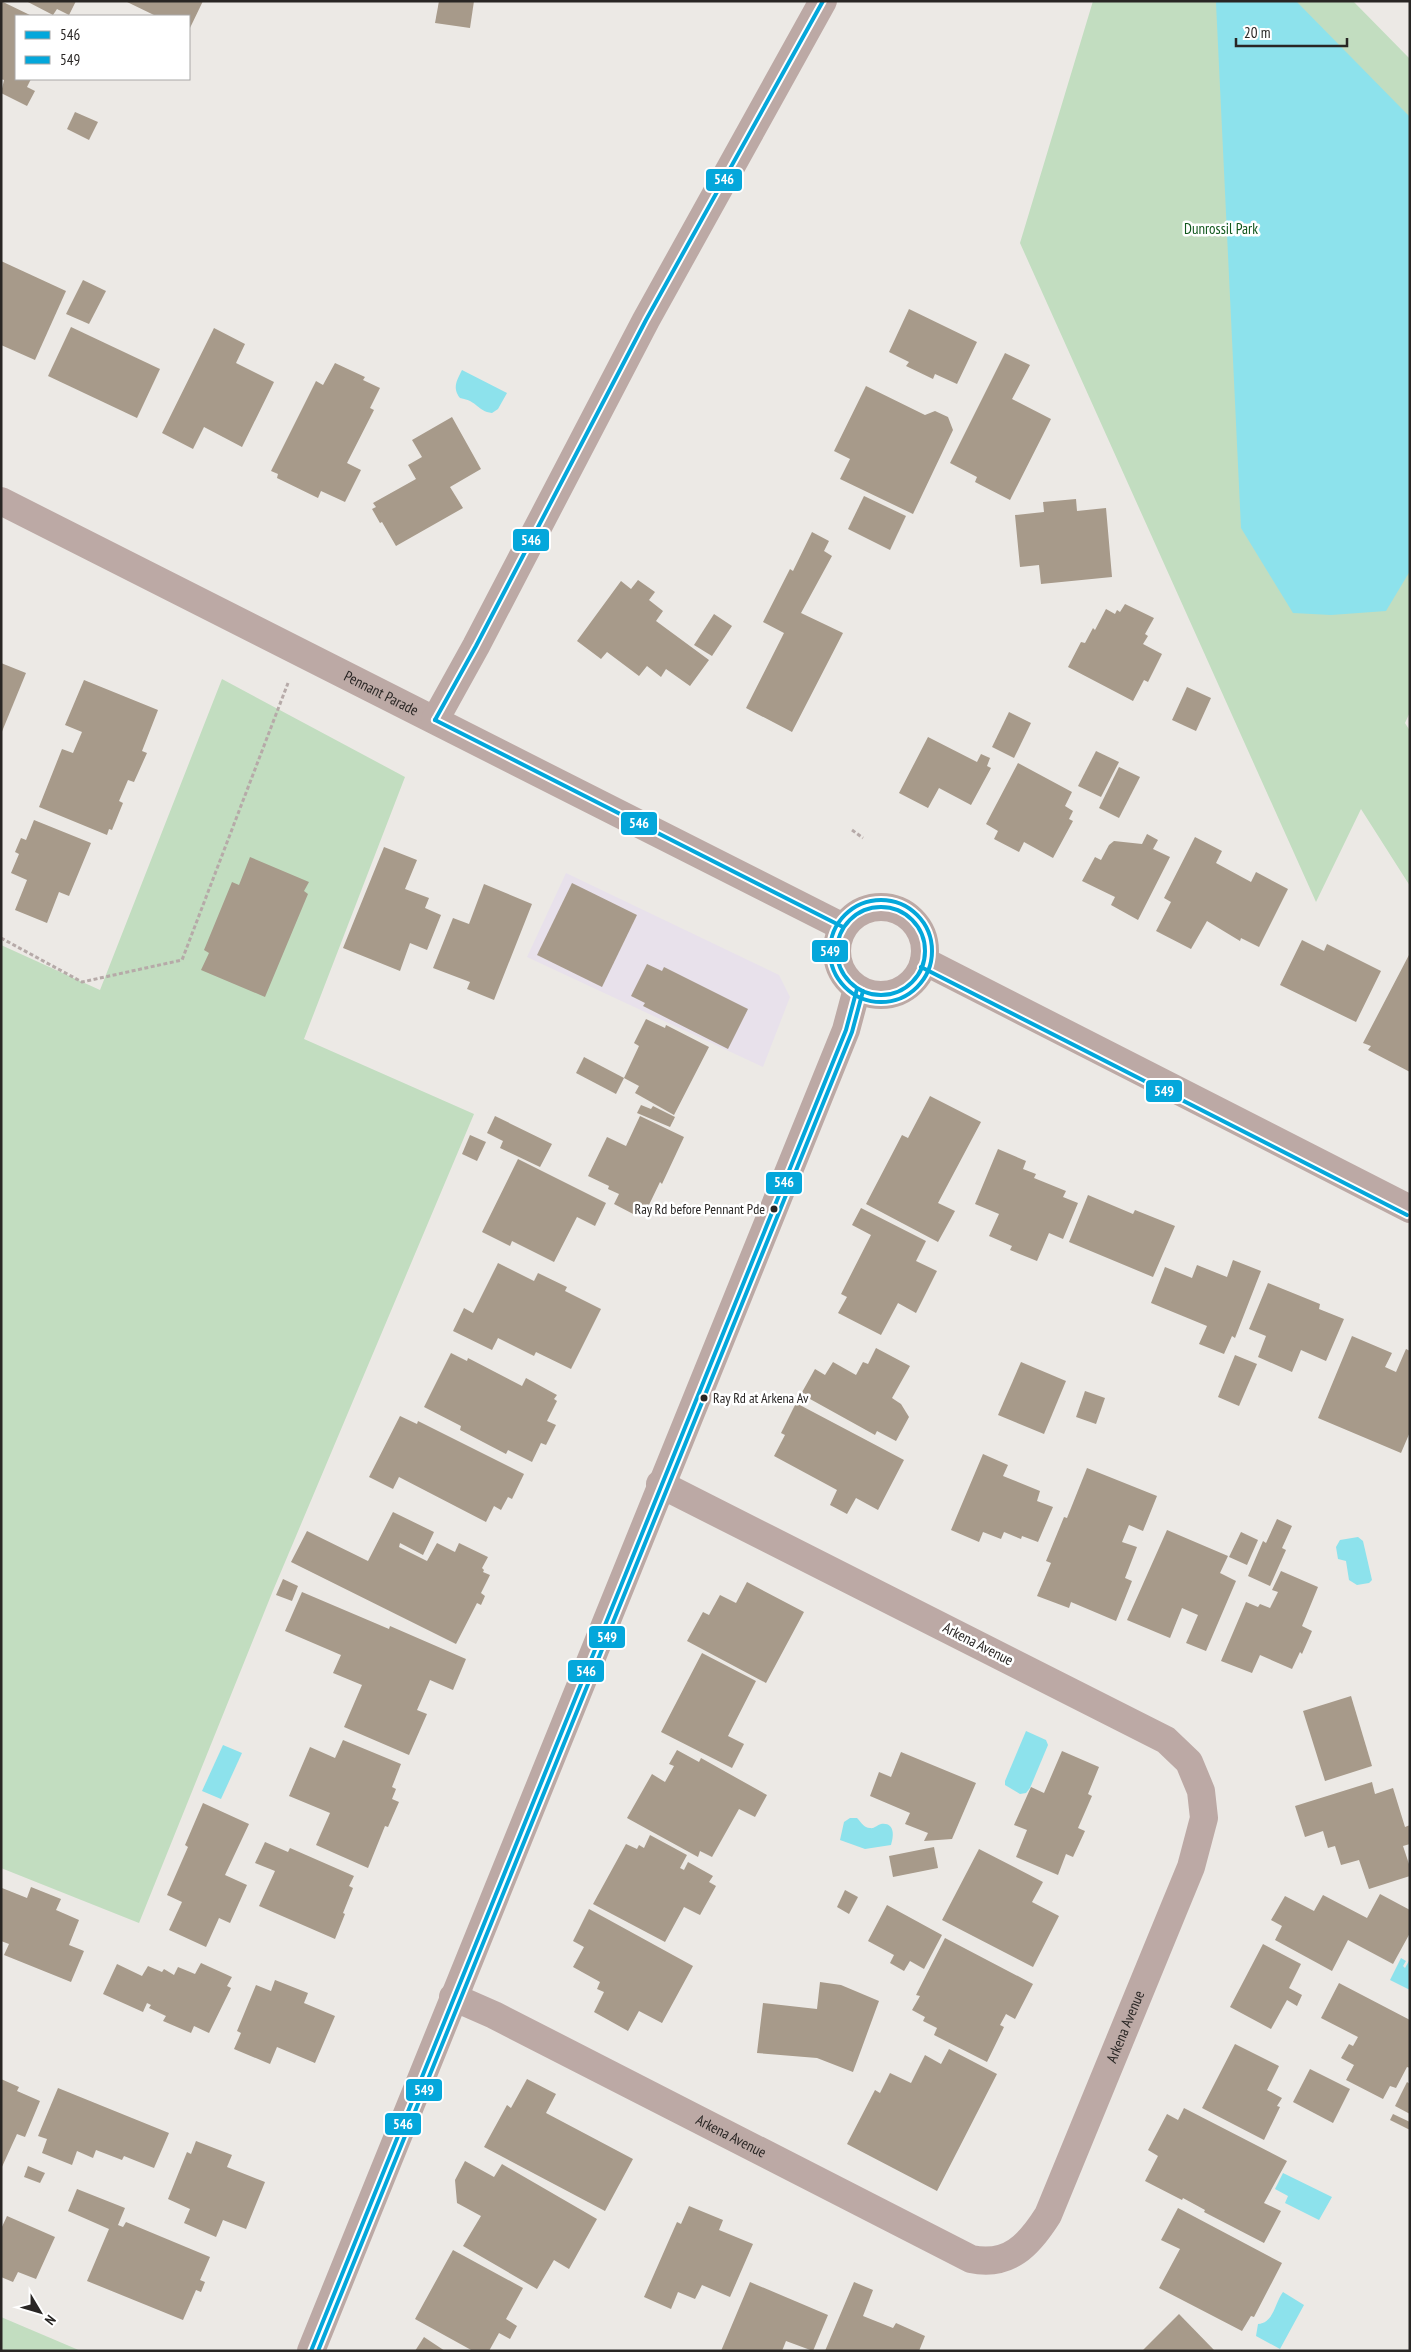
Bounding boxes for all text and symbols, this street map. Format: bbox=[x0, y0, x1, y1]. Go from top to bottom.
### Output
legend bbox=[15, 15, 190, 80]
scale bar bbox=[1236, 15, 1347, 47]
text: 20 m bbox=[1244, 23, 1270, 42]
text: 546 bbox=[60, 25, 81, 44]
text: 549 bbox=[60, 50, 80, 69]
line badge: 546 bbox=[705, 168, 743, 192]
text: 546 bbox=[714, 170, 734, 188]
park label: Dunrossil Park bbox=[1184, 219, 1258, 238]
line badge: 546 bbox=[512, 528, 550, 552]
text: 546 bbox=[521, 531, 541, 549]
street label: Pennant Parade bbox=[341, 666, 422, 720]
line badge: 546 bbox=[620, 811, 658, 836]
text: 546 bbox=[629, 814, 649, 832]
line badge: 549 bbox=[811, 939, 849, 963]
text: 549 bbox=[820, 942, 840, 960]
line badge: 549 bbox=[1145, 1079, 1183, 1103]
text: 549 bbox=[1154, 1082, 1174, 1100]
line badge: 546 bbox=[765, 1171, 803, 1195]
text: 546 bbox=[774, 1173, 794, 1191]
place label: Ray Rd before Pennant Pde bbox=[634, 1200, 765, 1218]
marker: Ray Rd before Pennant Pde bbox=[769, 1204, 779, 1214]
place label: Ray Rd at Arkena Av bbox=[713, 1389, 809, 1407]
marker: Ray Rd at Arkena Av bbox=[699, 1393, 709, 1403]
street label: Arkena Avenue bbox=[940, 1618, 1017, 1669]
line badge: 549 bbox=[588, 1625, 626, 1649]
text: 549 bbox=[597, 1628, 617, 1646]
line badge: 546 bbox=[567, 1659, 605, 1683]
text: 546 bbox=[576, 1662, 596, 1680]
street label: Arkena Avenue bbox=[1102, 1988, 1148, 2065]
line badge: 549 bbox=[405, 2078, 443, 2102]
text: 549 bbox=[414, 2081, 434, 2099]
street label: Arkena Avenue bbox=[693, 2110, 770, 2162]
line badge: 546 bbox=[384, 2112, 422, 2136]
text: 546 bbox=[393, 2115, 413, 2133]
north arrow bbox=[15, 2287, 65, 2337]
text: N bbox=[41, 2311, 60, 2329]

